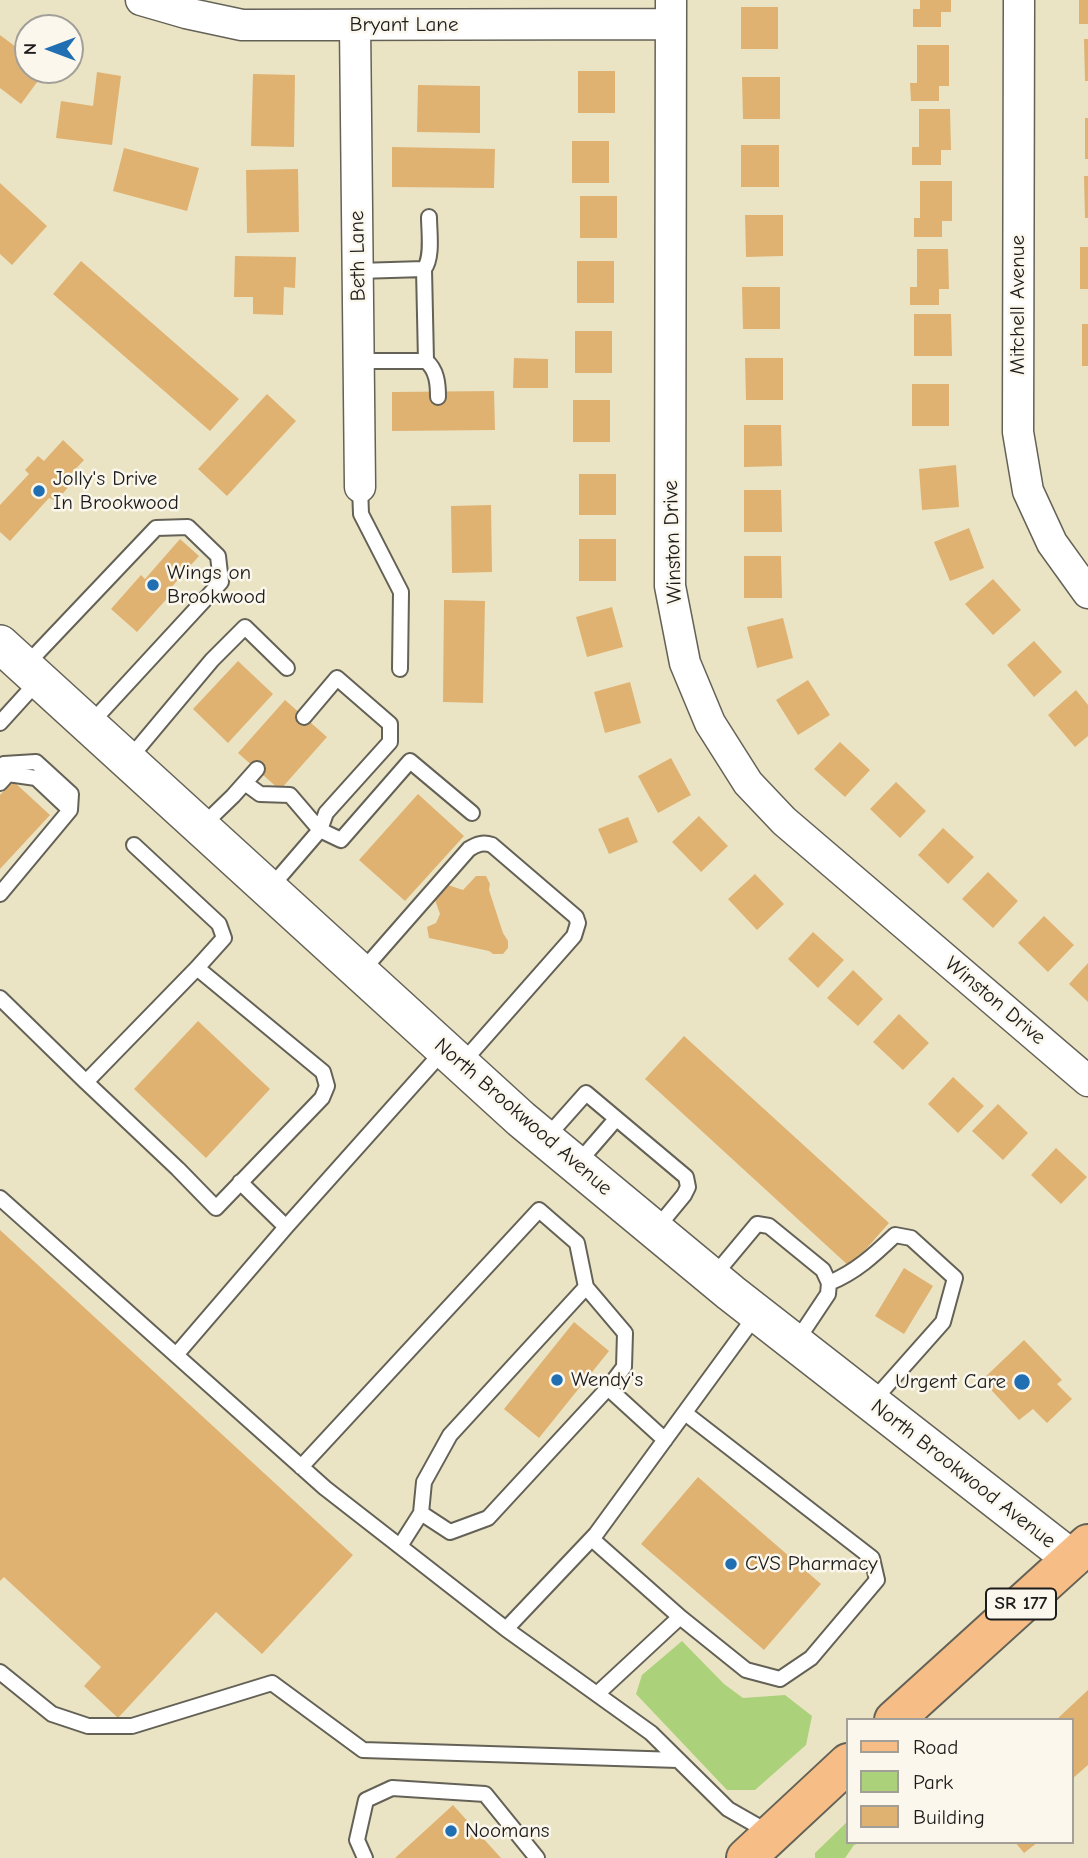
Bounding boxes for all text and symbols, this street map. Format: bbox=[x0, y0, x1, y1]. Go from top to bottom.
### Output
street label: Bryant Lane bbox=[349, 12, 459, 38]
north arrow bbox=[14, 14, 84, 84]
text: N bbox=[19, 43, 41, 55]
street label: Beth Lane bbox=[345, 210, 371, 302]
street label: Mitchell Avenue bbox=[1005, 235, 1031, 375]
place label: Jolly's Drive In Brookwood bbox=[53, 466, 179, 516]
street label: Winston Drive bbox=[658, 480, 688, 604]
marker: Jolly's Drive In Brookwood bbox=[31, 483, 47, 499]
place label: Wings on Brookwood bbox=[167, 560, 266, 610]
marker: Wings on Brookwood bbox=[145, 577, 161, 593]
street label: Winston Drive bbox=[940, 952, 1050, 1050]
street label: North Brookwood Avenue bbox=[429, 1033, 617, 1201]
place label: Wendy's bbox=[571, 1367, 643, 1393]
place label: Urgent Care bbox=[895, 1369, 1006, 1395]
marker: Wendy's bbox=[549, 1372, 565, 1388]
marker: Urgent Care bbox=[1012, 1372, 1032, 1392]
street label: North Brookwood Avenue bbox=[866, 1394, 1060, 1554]
place label: CVS Pharmacy bbox=[745, 1551, 878, 1577]
marker: CVS Pharmacy bbox=[723, 1556, 739, 1572]
road number: SR 177 bbox=[986, 1588, 1056, 1620]
legend bbox=[846, 1718, 1074, 1844]
text: Road bbox=[913, 1735, 958, 1759]
text: Park bbox=[913, 1770, 953, 1794]
text: Building bbox=[913, 1805, 985, 1829]
place label: Noomans bbox=[465, 1818, 550, 1844]
marker: Noomans bbox=[443, 1823, 459, 1839]

